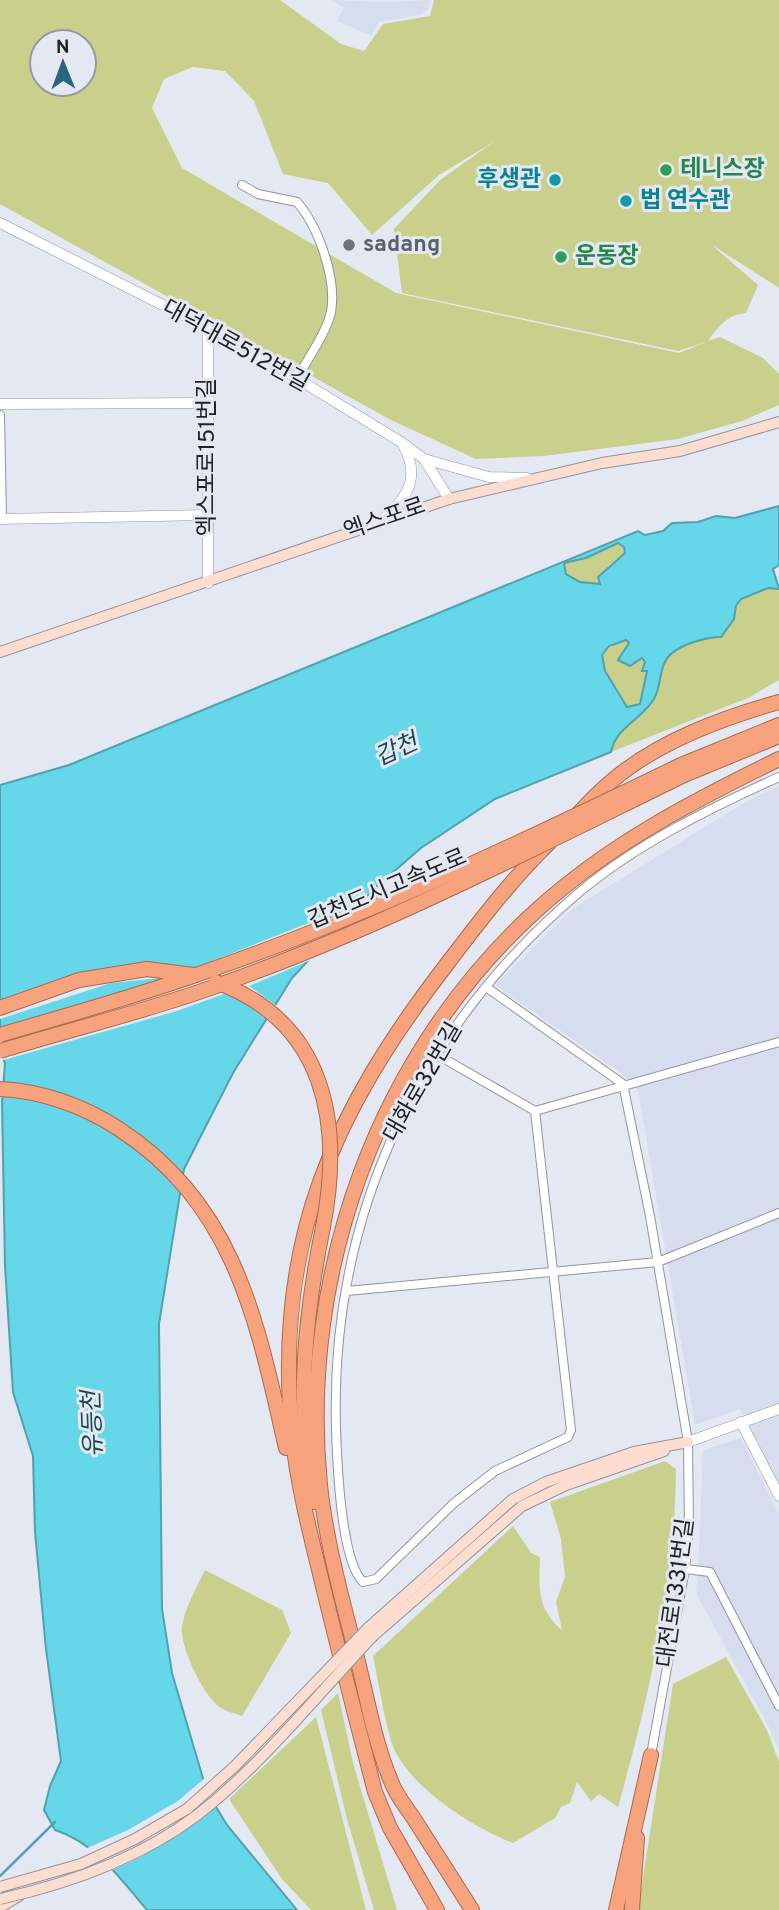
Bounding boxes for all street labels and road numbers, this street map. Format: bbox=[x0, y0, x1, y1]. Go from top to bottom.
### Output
street label: 대덕대로512번길 bbox=[156, 295, 314, 399]
street label: 엑스포로151번길 bbox=[194, 378, 223, 536]
street label: 엑스포로 bbox=[340, 493, 430, 547]
street label: 갑천도시고속도로 bbox=[304, 844, 472, 936]
street label: 대화로32번길 bbox=[378, 1018, 470, 1148]
street label: 대전로1331번길 bbox=[652, 1516, 702, 1670]

